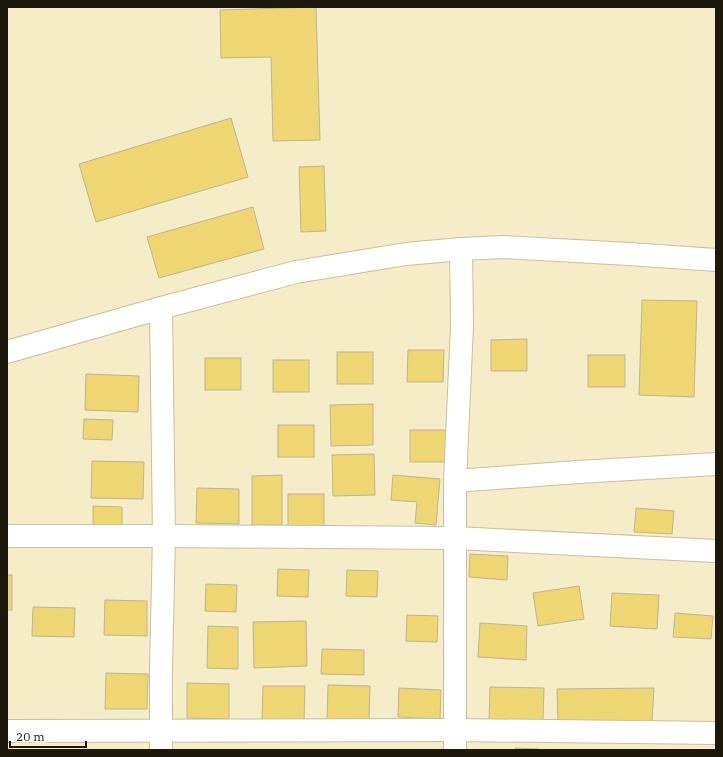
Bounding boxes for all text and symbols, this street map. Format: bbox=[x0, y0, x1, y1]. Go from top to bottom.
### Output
scale bar bbox=[10, 723, 86, 749]
text: 20 m bbox=[16, 729, 45, 744]

